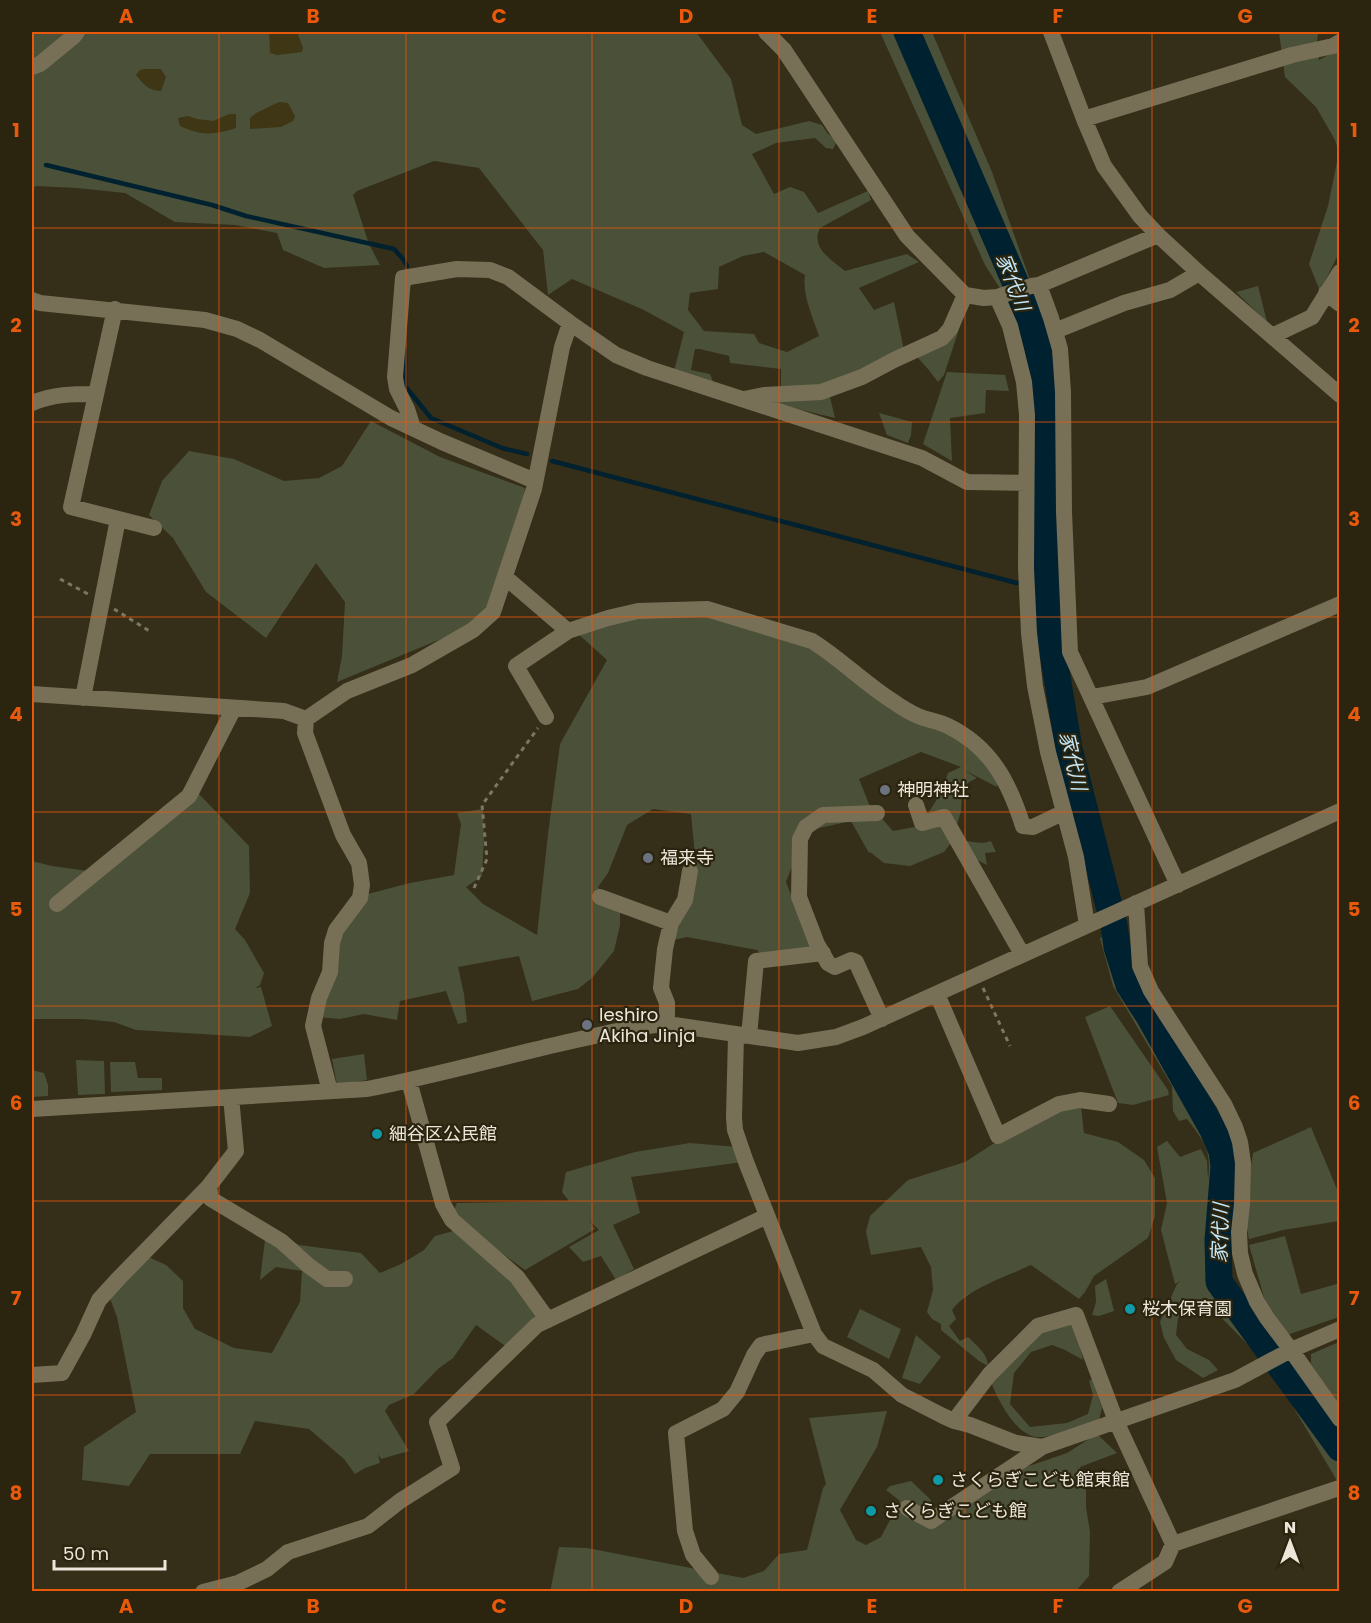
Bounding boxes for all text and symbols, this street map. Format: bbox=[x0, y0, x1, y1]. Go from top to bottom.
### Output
text: A bbox=[119, 2, 134, 30]
text: B bbox=[306, 2, 320, 30]
text: C bbox=[491, 2, 507, 30]
text: D bbox=[679, 2, 693, 30]
text: E bbox=[867, 2, 877, 30]
text: F bbox=[1053, 2, 1064, 30]
text: G bbox=[1237, 2, 1253, 30]
text: 1 bbox=[12, 116, 20, 144]
text: 1 bbox=[1350, 116, 1358, 144]
water label: 家代川 bbox=[989, 249, 1038, 317]
text: 2 bbox=[10, 311, 22, 339]
text: 2 bbox=[1348, 311, 1360, 339]
text: 3 bbox=[10, 505, 22, 533]
text: 3 bbox=[1348, 505, 1360, 533]
text: 4 bbox=[9, 700, 23, 728]
text: 4 bbox=[1347, 700, 1361, 728]
water label: 家代川 bbox=[1053, 729, 1094, 795]
place label: 神明神社 bbox=[897, 777, 969, 802]
marker: 神明神社 bbox=[878, 783, 892, 797]
place label: 福来寺 bbox=[660, 845, 714, 870]
marker: 福来寺 bbox=[641, 851, 655, 865]
text: 5 bbox=[10, 895, 23, 923]
text: 5 bbox=[1348, 895, 1361, 923]
place label: Ieshiro Akiha Jinja bbox=[599, 1002, 695, 1048]
marker: Ieshiro Akiha Jinja bbox=[580, 1018, 594, 1032]
text: 6 bbox=[10, 1089, 22, 1117]
text: 6 bbox=[1348, 1089, 1360, 1117]
place label: 細谷区公民館 bbox=[389, 1121, 497, 1146]
marker: 細谷区公民館 bbox=[370, 1127, 384, 1141]
water label: 家代川 bbox=[1205, 1201, 1235, 1263]
text: 7 bbox=[11, 1284, 22, 1312]
text: 7 bbox=[1349, 1284, 1360, 1312]
place label: 桜木保育園 bbox=[1142, 1296, 1232, 1321]
marker: 桜木保育園 bbox=[1123, 1302, 1137, 1316]
place label: さくらぎこども館東館 bbox=[950, 1467, 1130, 1492]
marker: さくらぎこども館東館 bbox=[931, 1473, 945, 1487]
text: 8 bbox=[10, 1479, 22, 1507]
text: 8 bbox=[1348, 1479, 1360, 1507]
place label: さくらぎこども館 bbox=[883, 1498, 1027, 1523]
marker: さくらぎこども館 bbox=[864, 1504, 878, 1518]
north arrow bbox=[1260, 1512, 1320, 1572]
text: N bbox=[1284, 1516, 1296, 1539]
scale bar bbox=[54, 1533, 165, 1571]
text: 50 m bbox=[63, 1541, 109, 1566]
text: A bbox=[119, 1592, 134, 1620]
text: B bbox=[306, 1592, 320, 1620]
text: C bbox=[491, 1592, 507, 1620]
text: D bbox=[679, 1592, 693, 1620]
text: E bbox=[867, 1592, 877, 1620]
text: F bbox=[1053, 1592, 1064, 1620]
text: G bbox=[1237, 1592, 1253, 1620]

